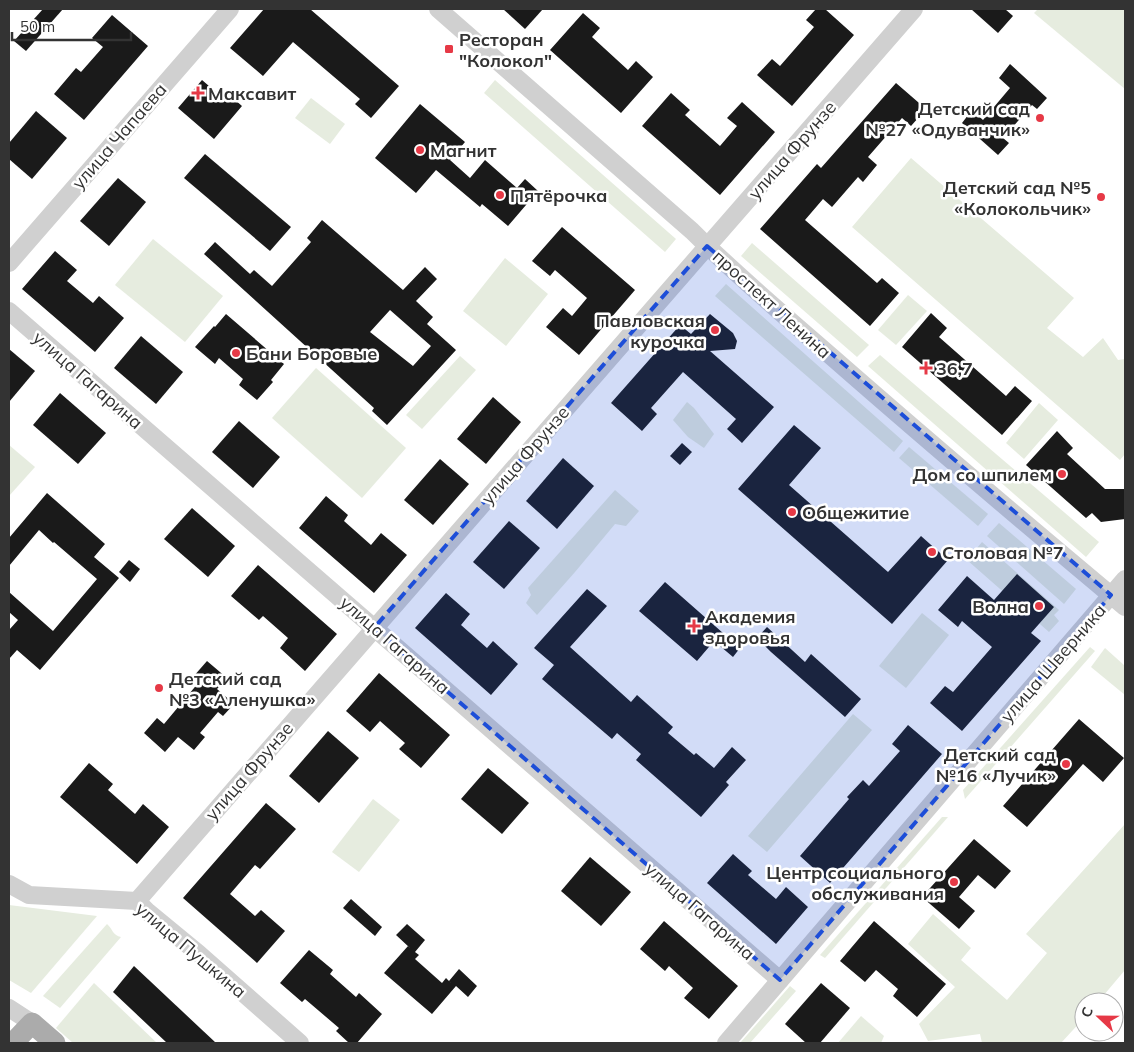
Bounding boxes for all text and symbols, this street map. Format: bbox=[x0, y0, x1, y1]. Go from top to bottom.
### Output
scale bar bbox=[12, 10, 131, 42]
text: 50 m bbox=[20, 17, 55, 36]
place label: Ресторан "Колокол" bbox=[459, 28, 552, 72]
marker: Ресторан "Колокол" bbox=[443, 43, 455, 55]
street label: улица Чапаева bbox=[67, 78, 171, 194]
place label: Максавит bbox=[208, 82, 297, 105]
marker: Максавит bbox=[192, 87, 204, 99]
street label: улица Фрунзе bbox=[743, 96, 841, 204]
place label: Детский сад №27 «Одуванчик» bbox=[865, 97, 1031, 141]
marker: Детский сад №27 «Одуванчик» bbox=[1034, 112, 1046, 124]
place label: Магнит bbox=[430, 139, 497, 162]
marker: Магнит bbox=[414, 144, 426, 156]
place label: Детский сад №5 «Колокольчик» bbox=[943, 176, 1091, 220]
place label: Пятёрочка bbox=[510, 184, 607, 207]
marker: Пятёрочка bbox=[494, 189, 506, 201]
marker: Детский сад №5 «Колокольчик» bbox=[1095, 191, 1107, 203]
street label: проспект Ленина bbox=[708, 245, 836, 363]
place label: Павловская курочка bbox=[596, 309, 705, 353]
marker: Павловская курочка bbox=[709, 324, 721, 336]
street label: улица Гагарина bbox=[28, 326, 148, 434]
place label: Бани Боровые bbox=[246, 342, 377, 365]
marker: Бани Боровые bbox=[230, 347, 242, 359]
place label: 36,7 bbox=[936, 357, 973, 380]
marker: 36,7 bbox=[920, 362, 932, 374]
street label: улица Фрунзе bbox=[476, 401, 574, 509]
place label: Дом со шпилем bbox=[913, 463, 1052, 486]
marker: Дом со шпилем bbox=[1056, 468, 1068, 480]
place label: Общежитие bbox=[802, 501, 909, 524]
marker: Общежитие bbox=[786, 506, 798, 518]
place label: Столовая №7 bbox=[942, 541, 1063, 564]
marker: Столовая №7 bbox=[926, 546, 938, 558]
street label: улица Гагарина bbox=[335, 591, 455, 699]
place label: Волна bbox=[972, 595, 1029, 618]
street label: улица Шверника bbox=[995, 599, 1111, 727]
marker: Волна bbox=[1033, 600, 1045, 612]
place label: Академия здоровья bbox=[705, 605, 796, 649]
marker: Академия здоровья bbox=[687, 619, 701, 633]
place label: Детский сад №3 «Аленушка» bbox=[169, 667, 315, 711]
marker: Детский сад №3 «Аленушка» bbox=[153, 682, 165, 694]
street label: улица Фрунзе bbox=[200, 717, 298, 825]
place label: Детский сад №16 «Лучик» bbox=[936, 743, 1057, 787]
marker: Детский сад №16 «Лучик» bbox=[1060, 758, 1072, 770]
street label: улица Гагарина bbox=[640, 857, 760, 965]
place label: Центр социального обслуживания bbox=[766, 861, 944, 905]
marker: Центр социального обслуживания bbox=[948, 876, 960, 888]
street label: улица Пушкина bbox=[131, 897, 251, 1003]
north arrow bbox=[1074, 992, 1124, 1042]
text: С bbox=[1077, 1004, 1097, 1020]

